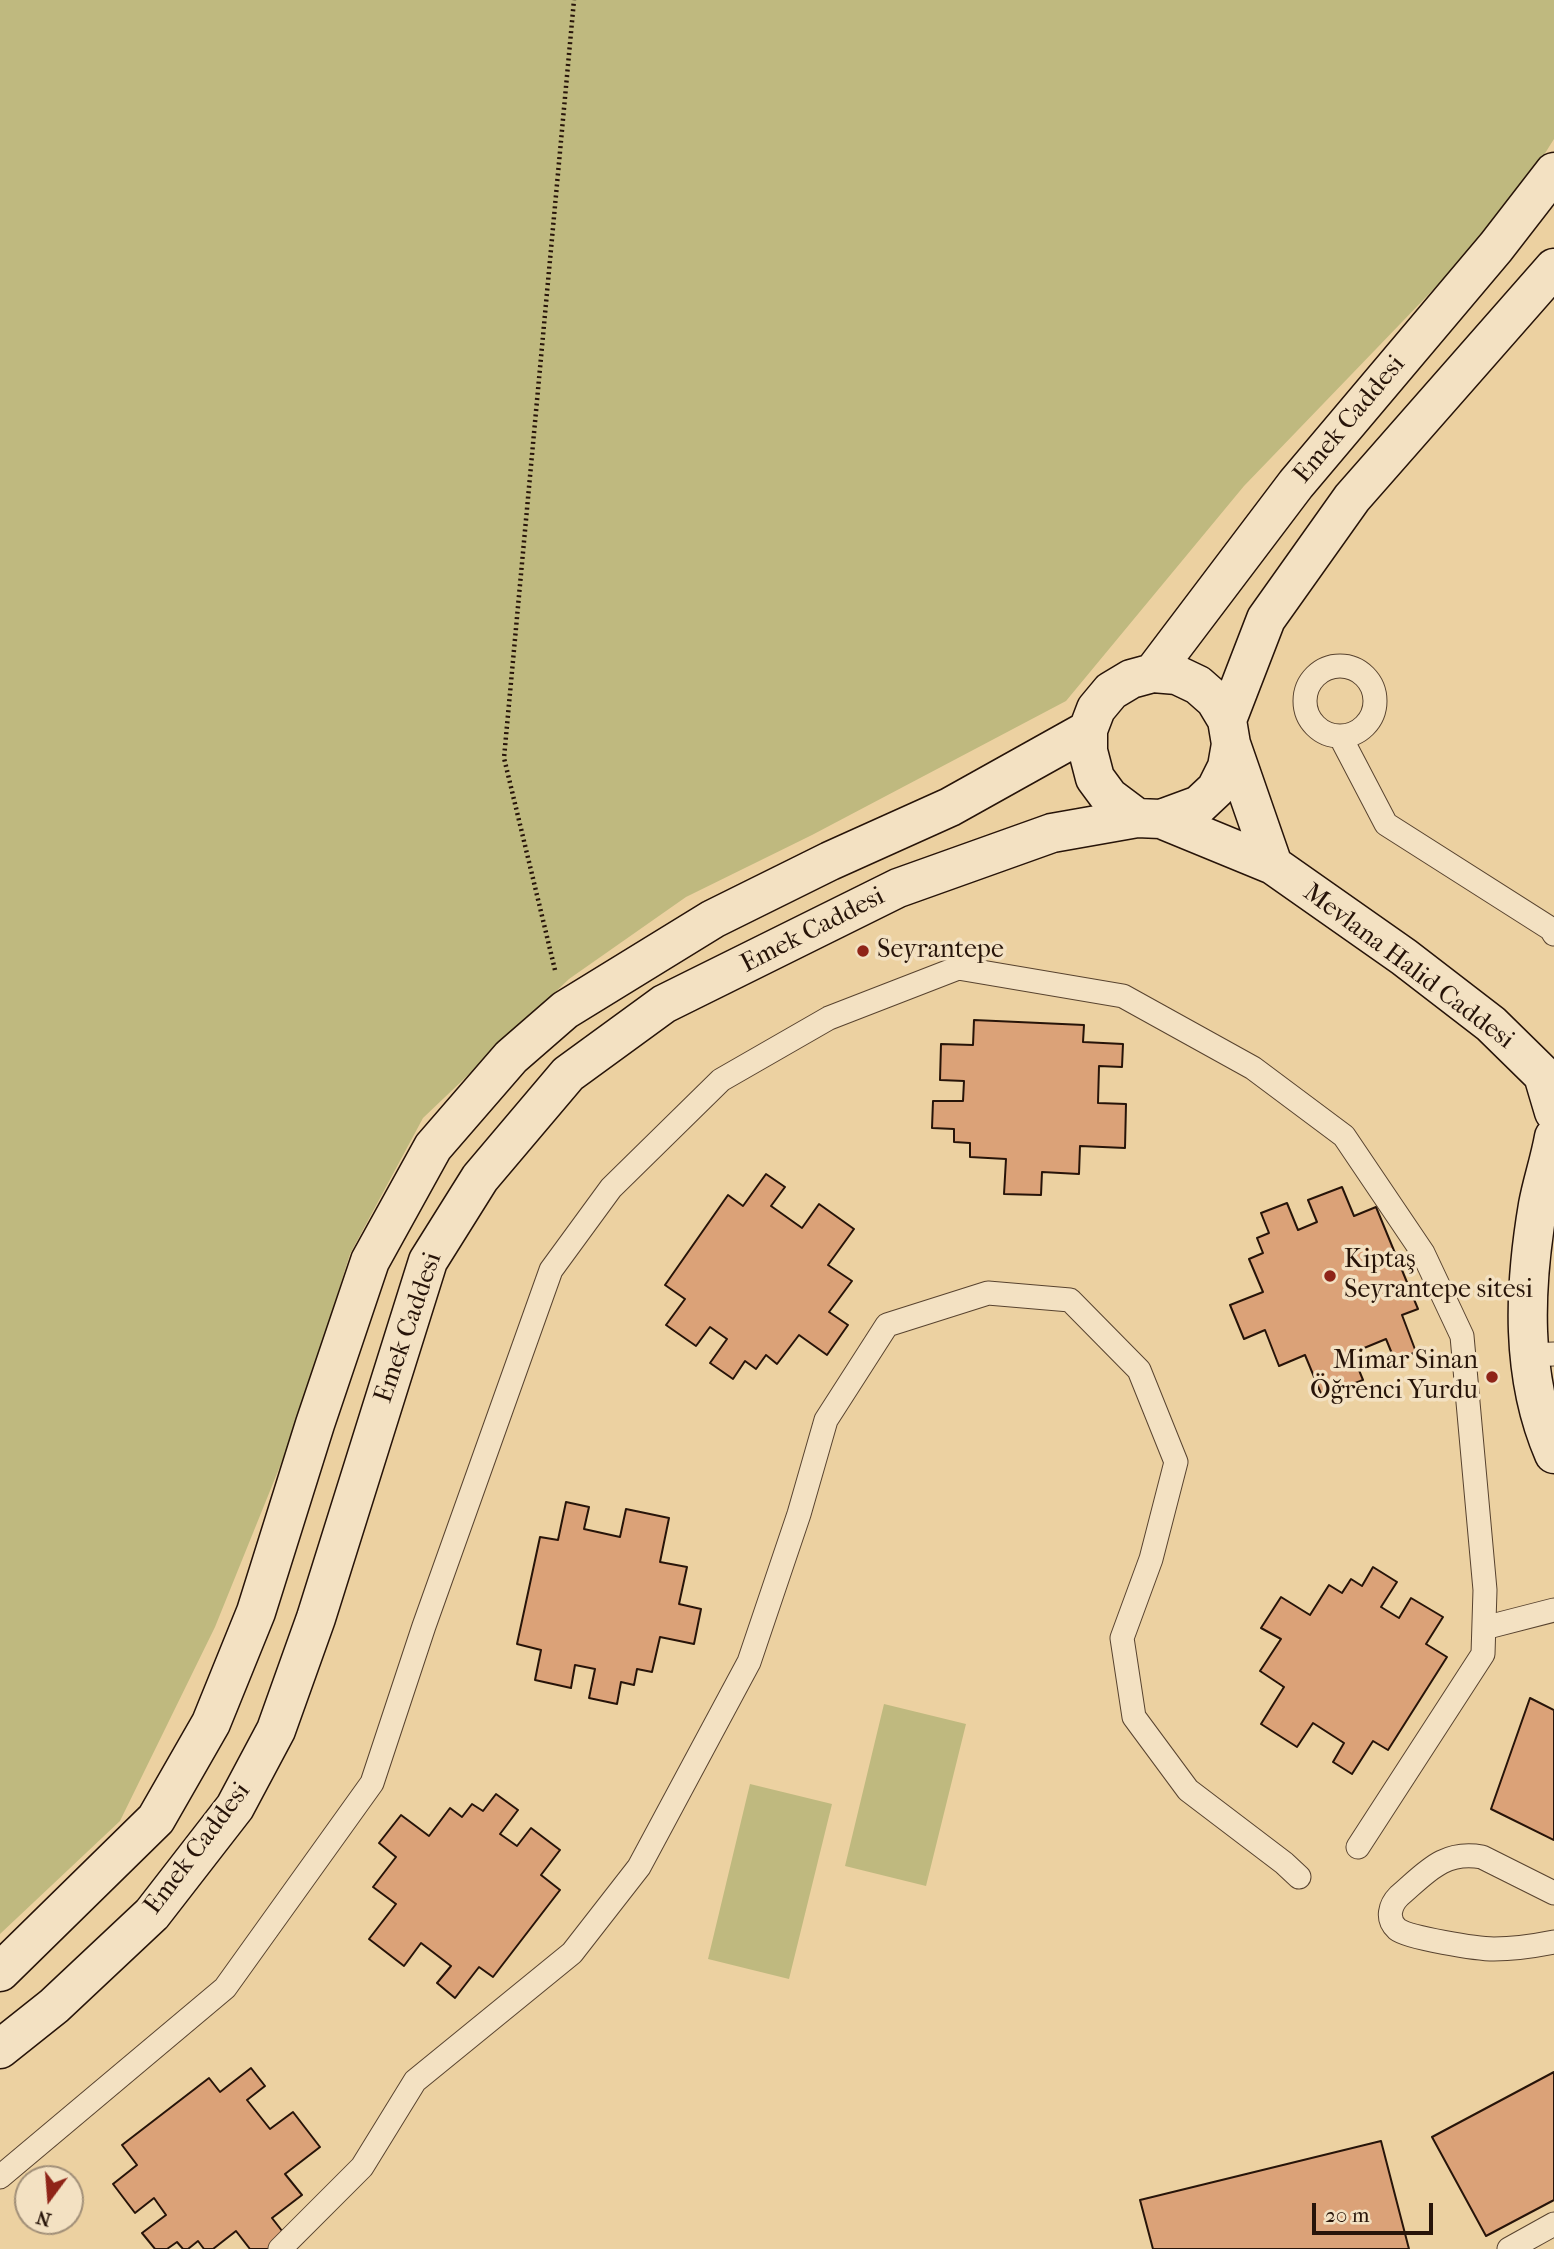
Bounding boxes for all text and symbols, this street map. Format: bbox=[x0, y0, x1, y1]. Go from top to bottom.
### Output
street label: Emek Caddesi bbox=[1288, 350, 1412, 490]
street label: Mevlana Halid Caddesi bbox=[1296, 878, 1520, 1056]
street label: Emek Caddesi bbox=[736, 881, 890, 981]
place label: Seyrantepe bbox=[877, 935, 1004, 967]
marker: Seyrantepe bbox=[855, 943, 871, 959]
place label: Kiptaş Seyrantepe sitesi bbox=[1344, 1245, 1533, 1306]
street label: Emek Caddesi bbox=[369, 1249, 449, 1407]
marker: Kiptaş Seyrantepe sitesi bbox=[1322, 1268, 1338, 1284]
place label: Mimar Sinan Öğrenci Yurdu bbox=[1310, 1346, 1478, 1408]
marker: Mimar Sinan Öğrenci Yurdu bbox=[1484, 1369, 1500, 1385]
street label: Emek Caddesi bbox=[138, 1777, 258, 1921]
north arrow bbox=[14, 2165, 84, 2235]
scale bar bbox=[1316, 2190, 1437, 2234]
text: 20 m bbox=[1325, 2203, 1369, 2227]
text: N bbox=[34, 2206, 54, 2231]

